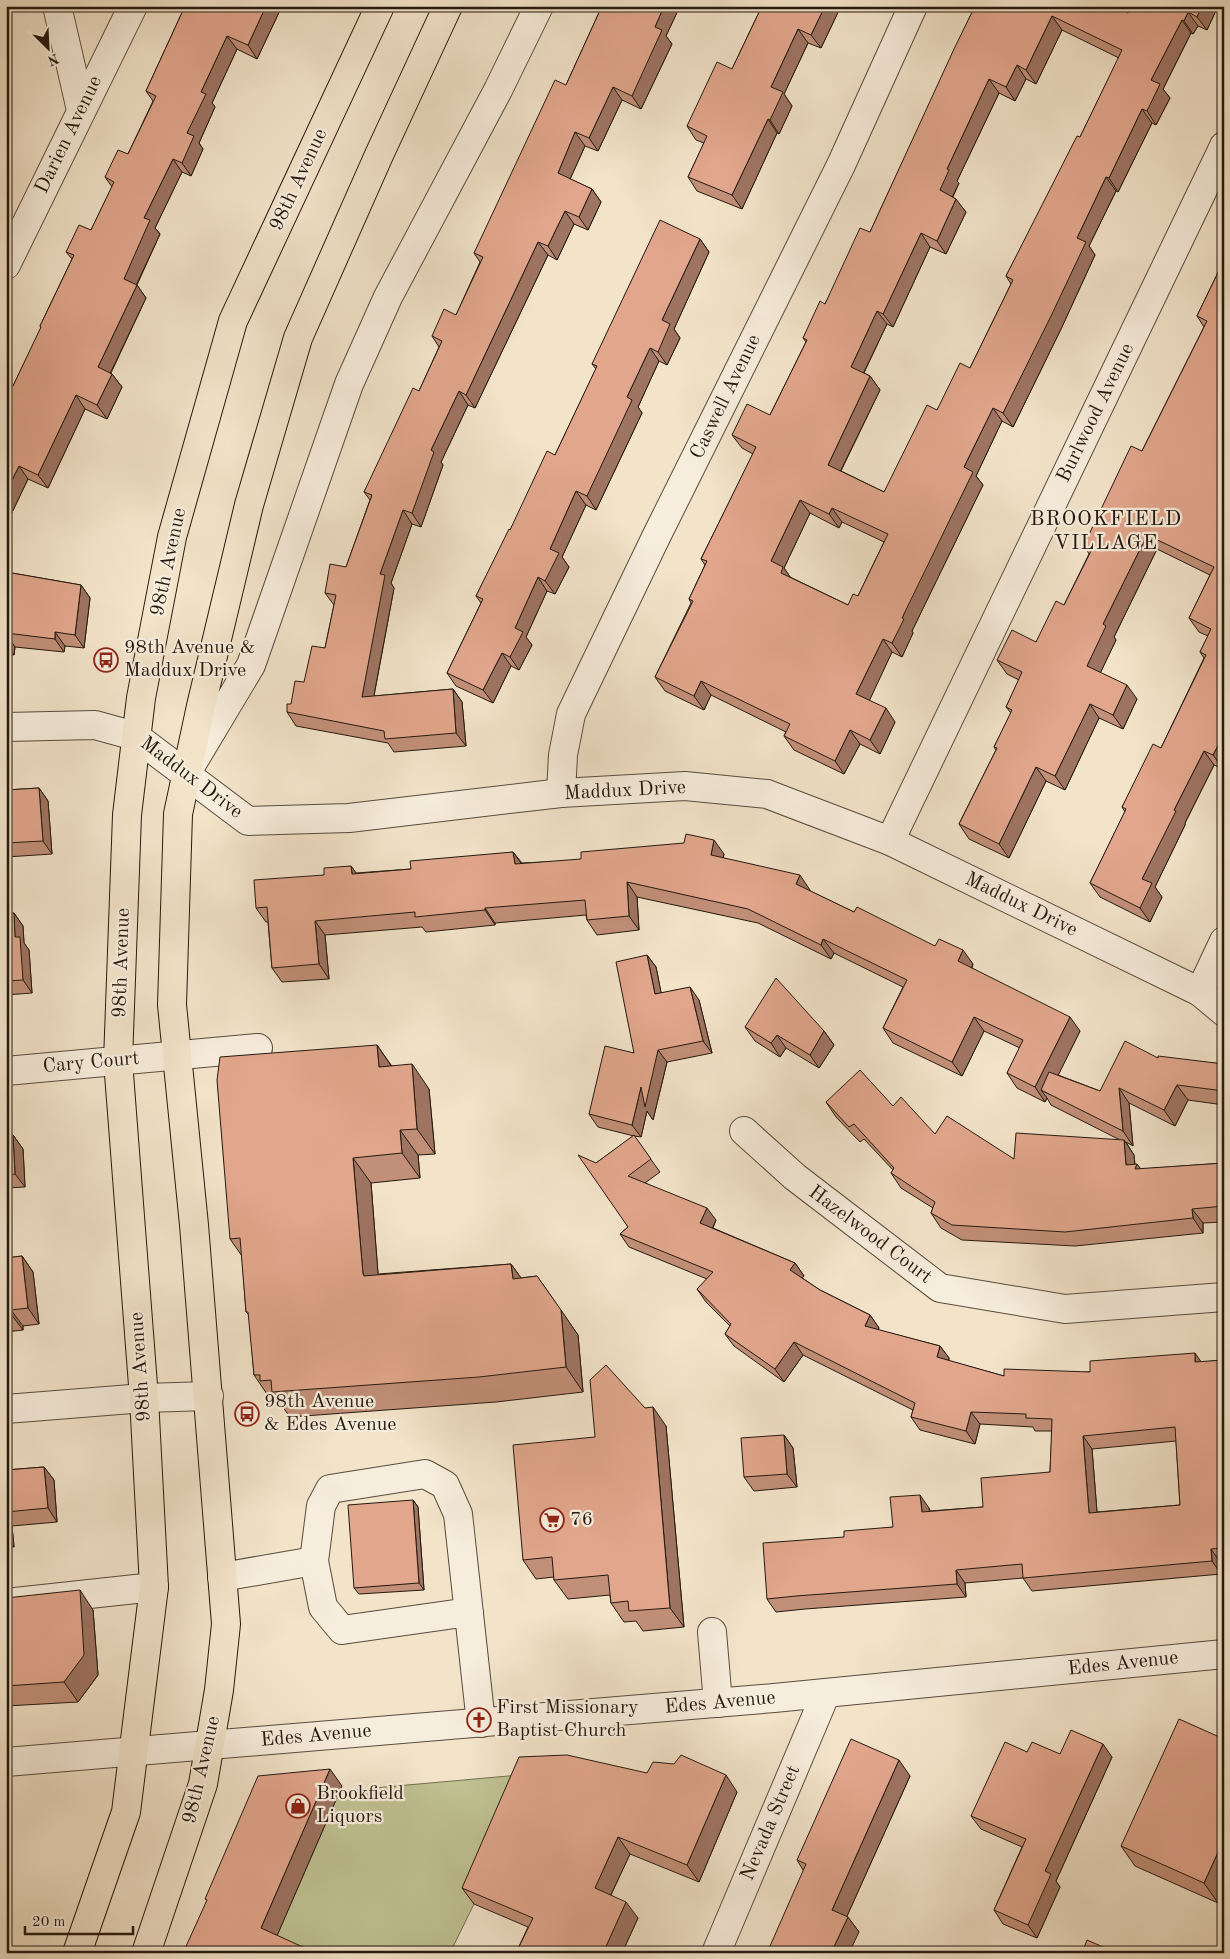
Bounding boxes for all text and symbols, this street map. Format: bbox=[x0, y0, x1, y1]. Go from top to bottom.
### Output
north arrow bbox=[22, 22, 72, 72]
text: N bbox=[45, 50, 61, 68]
street label: Darien Avenue bbox=[32, 73, 106, 197]
street label: 98th Avenue bbox=[267, 126, 331, 234]
street label: Caswell Avenue bbox=[687, 332, 765, 462]
street label: Burlwood Avenue bbox=[1054, 340, 1138, 486]
street label: 98th Avenue bbox=[148, 506, 190, 618]
district label: BROOKFIELD VILLAGE bbox=[1030, 509, 1182, 554]
place label: 98th Avenue & Maddux Drive bbox=[124, 638, 256, 681]
bus stop icon: 98th Avenue & Maddux Drive bbox=[93, 647, 119, 673]
street label: Maddux Drive bbox=[136, 733, 246, 823]
street label: Maddux Drive bbox=[563, 778, 687, 804]
street label: Maddux Drive bbox=[962, 869, 1080, 941]
street label: 98th Avenue bbox=[110, 908, 134, 1018]
street label: Cary Court bbox=[42, 1049, 140, 1077]
street label: Hazelwood Court bbox=[805, 1182, 935, 1288]
street label: 98th Avenue bbox=[127, 1311, 155, 1423]
place label: 98th Avenue & Edes Avenue bbox=[264, 1392, 397, 1435]
bus stop icon: 98th Avenue & Edes Avenue bbox=[234, 1401, 260, 1427]
supermarket icon: 76 bbox=[539, 1507, 565, 1533]
place label: 76 bbox=[570, 1510, 593, 1530]
street label: Edes Avenue bbox=[1067, 1648, 1179, 1680]
street label: Edes Avenue bbox=[664, 1688, 776, 1718]
place label: First Missionary Baptist Church bbox=[496, 1698, 639, 1741]
church icon: First Missionary Baptist Church bbox=[466, 1707, 492, 1733]
street label: 98th Avenue bbox=[180, 1714, 224, 1826]
street label: Edes Avenue bbox=[260, 1721, 372, 1751]
street label: Nevada Street bbox=[738, 1762, 804, 1884]
place label: Brookfield Liquors bbox=[316, 1784, 404, 1827]
shop icon: Brookfield Liquors bbox=[285, 1793, 311, 1819]
scale bar bbox=[25, 1904, 132, 1936]
text: 20 m bbox=[32, 1915, 66, 1930]

